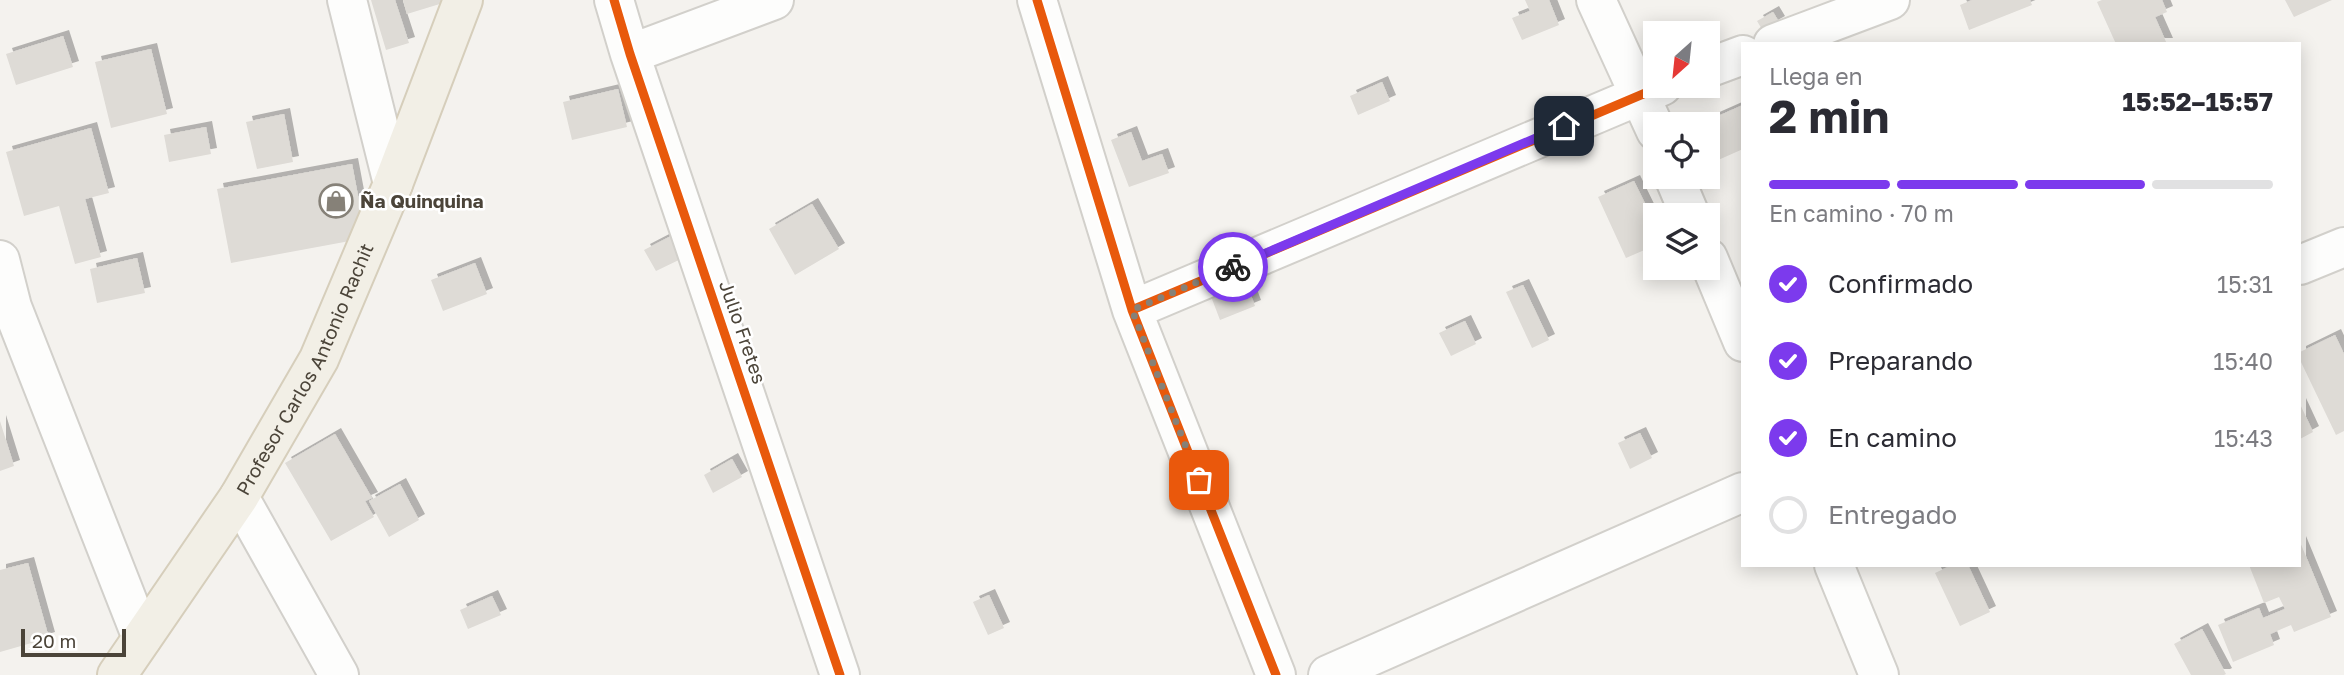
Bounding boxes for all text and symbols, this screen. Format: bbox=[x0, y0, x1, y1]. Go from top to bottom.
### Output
north arrow bbox=[1643, 21, 1720, 98]
map controls bbox=[1643, 21, 1720, 280]
text: Llega en bbox=[1769, 62, 1863, 90]
text: 15:52–15:57 bbox=[2122, 86, 2273, 117]
text: 2 min bbox=[1769, 88, 1889, 143]
pin bbox=[1534, 96, 1594, 156]
icon: home bbox=[1545, 107, 1583, 145]
button: locate bbox=[1643, 112, 1720, 189]
shop icon: Ña Quinquina bbox=[317, 182, 355, 220]
place label: Ña Quinquina bbox=[360, 189, 484, 212]
text: En camino · 70 m bbox=[1769, 199, 1954, 227]
button: layers bbox=[1643, 203, 1720, 280]
courier bbox=[1198, 232, 1268, 302]
street label: Profesor Carlos Antonio Rachit bbox=[231, 239, 378, 499]
icon: bike bbox=[1214, 248, 1252, 286]
icon: check bbox=[1769, 265, 1807, 303]
text: Confirmado bbox=[1828, 268, 1973, 299]
text: 15:31 bbox=[2217, 270, 2273, 298]
street label: Julio Fretes bbox=[715, 277, 772, 386]
icon: check bbox=[1769, 342, 1807, 380]
text: Preparando bbox=[1828, 345, 1973, 376]
text: 15:40 bbox=[2213, 347, 2273, 375]
icon: check bbox=[1769, 419, 1807, 457]
text: En camino bbox=[1828, 422, 1957, 453]
text: 15:43 bbox=[2214, 424, 2273, 452]
pin bbox=[1169, 450, 1229, 510]
icon: bag bbox=[1180, 461, 1218, 499]
text: Entregado bbox=[1828, 499, 1957, 530]
scale bar bbox=[21, 626, 126, 658]
text: 20 m bbox=[32, 629, 76, 652]

